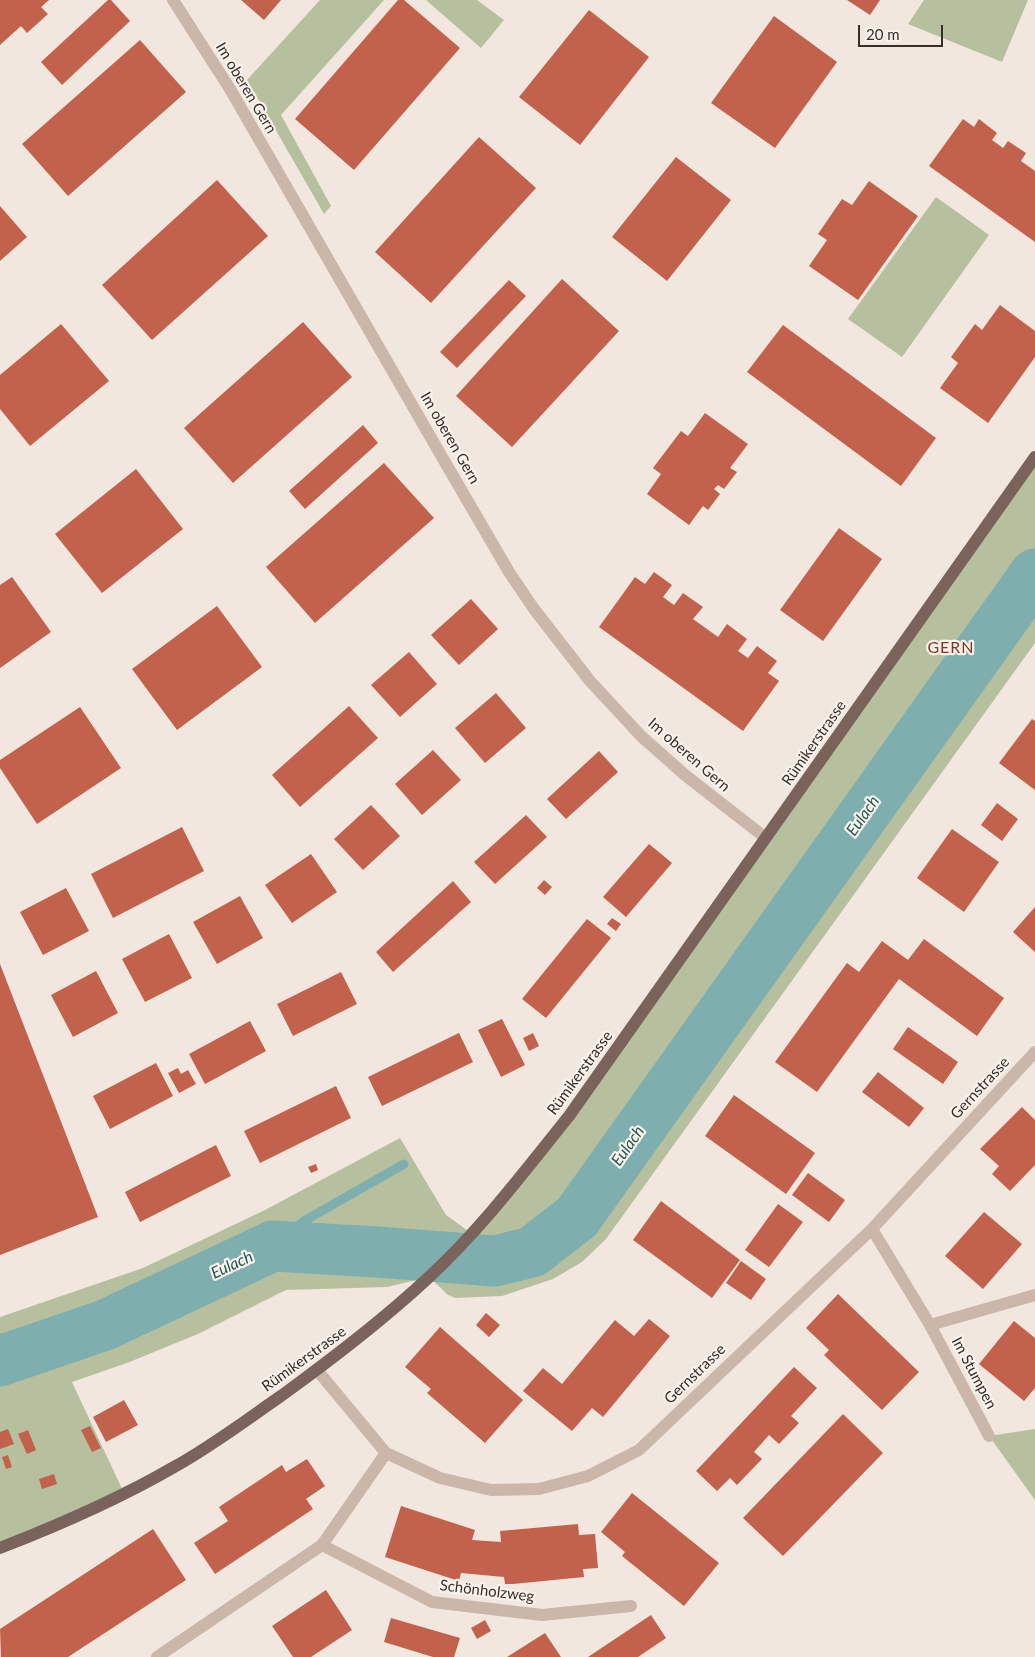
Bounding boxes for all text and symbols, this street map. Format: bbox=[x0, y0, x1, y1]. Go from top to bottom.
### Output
scale bar bbox=[860, 15, 945, 47]
text: 20 m bbox=[866, 25, 900, 43]
street label: Im oberen Gern bbox=[212, 39, 280, 137]
street label: Im oberen Gern bbox=[416, 389, 484, 487]
district label: GERN bbox=[927, 638, 975, 658]
street label: Rümikerstrasse bbox=[778, 697, 850, 789]
street label: Im oberen Gern bbox=[644, 714, 734, 796]
water label: Eulach bbox=[842, 792, 884, 840]
street label: Rümikerstrasse bbox=[543, 1027, 617, 1119]
street label: Gernstrasse bbox=[947, 1053, 1013, 1123]
water label: Eulach bbox=[607, 1122, 649, 1170]
water label: Eulach bbox=[208, 1247, 256, 1283]
street label: Rümikerstrasse bbox=[258, 1322, 350, 1396]
street label: Im Stumpen bbox=[948, 1334, 1000, 1412]
street label: Gernstrasse bbox=[661, 1340, 729, 1408]
street label: Schönholzweg bbox=[439, 1576, 535, 1606]

